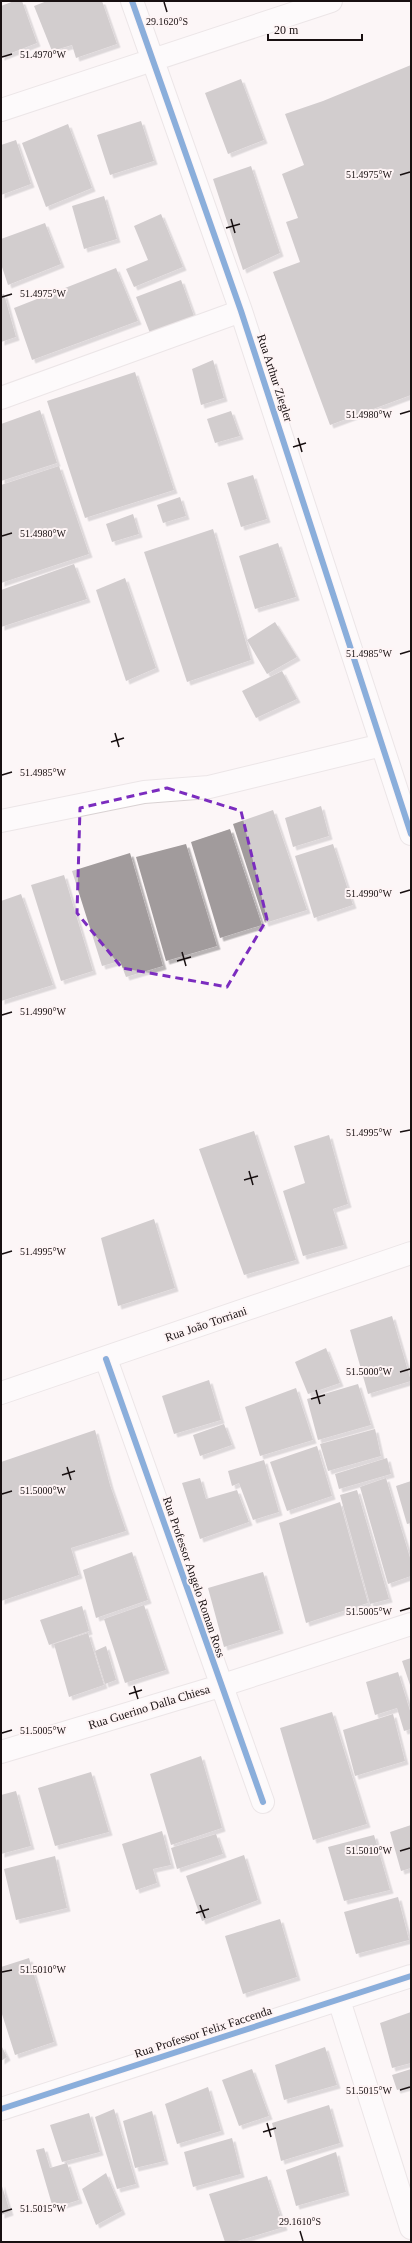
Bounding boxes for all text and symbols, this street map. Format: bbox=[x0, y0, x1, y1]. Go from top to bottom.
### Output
text: 29.1620°S bbox=[146, 16, 188, 27]
scale bar bbox=[268, 16, 362, 42]
text: 20 m bbox=[274, 23, 299, 37]
text: 51.4970°W bbox=[20, 49, 67, 60]
text: 51.4975°W bbox=[346, 169, 393, 180]
text: 51.4975°W bbox=[20, 288, 67, 299]
street label: Rua Arthur Ziegler bbox=[254, 332, 296, 424]
text: 51.4980°W bbox=[346, 409, 393, 420]
text: 51.4980°W bbox=[20, 528, 67, 539]
text: 51.4985°W bbox=[346, 648, 393, 659]
text: 51.4985°W bbox=[20, 767, 67, 778]
text: 51.4990°W bbox=[346, 888, 393, 899]
text: 51.4990°W bbox=[20, 1006, 67, 1017]
text: 51.4995°W bbox=[346, 1127, 393, 1138]
text: 51.4995°W bbox=[20, 1246, 67, 1257]
street label: Rua João Torriani bbox=[163, 1303, 249, 1345]
text: 51.5000°W bbox=[346, 1366, 393, 1377]
text: 51.5000°W bbox=[20, 1485, 67, 1496]
street label: Rua Professor Angelo Roman Ross bbox=[160, 1495, 228, 1660]
text: 51.5005°W bbox=[346, 1606, 393, 1617]
street label: Rua Guerino Dalla Chiesa bbox=[87, 1682, 212, 1732]
text: 51.5005°W bbox=[20, 1725, 67, 1736]
text: 51.5010°W bbox=[346, 1845, 393, 1856]
text: 51.5010°W bbox=[20, 1964, 67, 1975]
street label: Rua Professor Felix Faccenda bbox=[133, 2003, 274, 2061]
text: 51.5015°W bbox=[346, 2085, 393, 2096]
text: 51.5015°W bbox=[20, 2203, 67, 2214]
text: 29.1610°S bbox=[279, 2216, 321, 2227]

